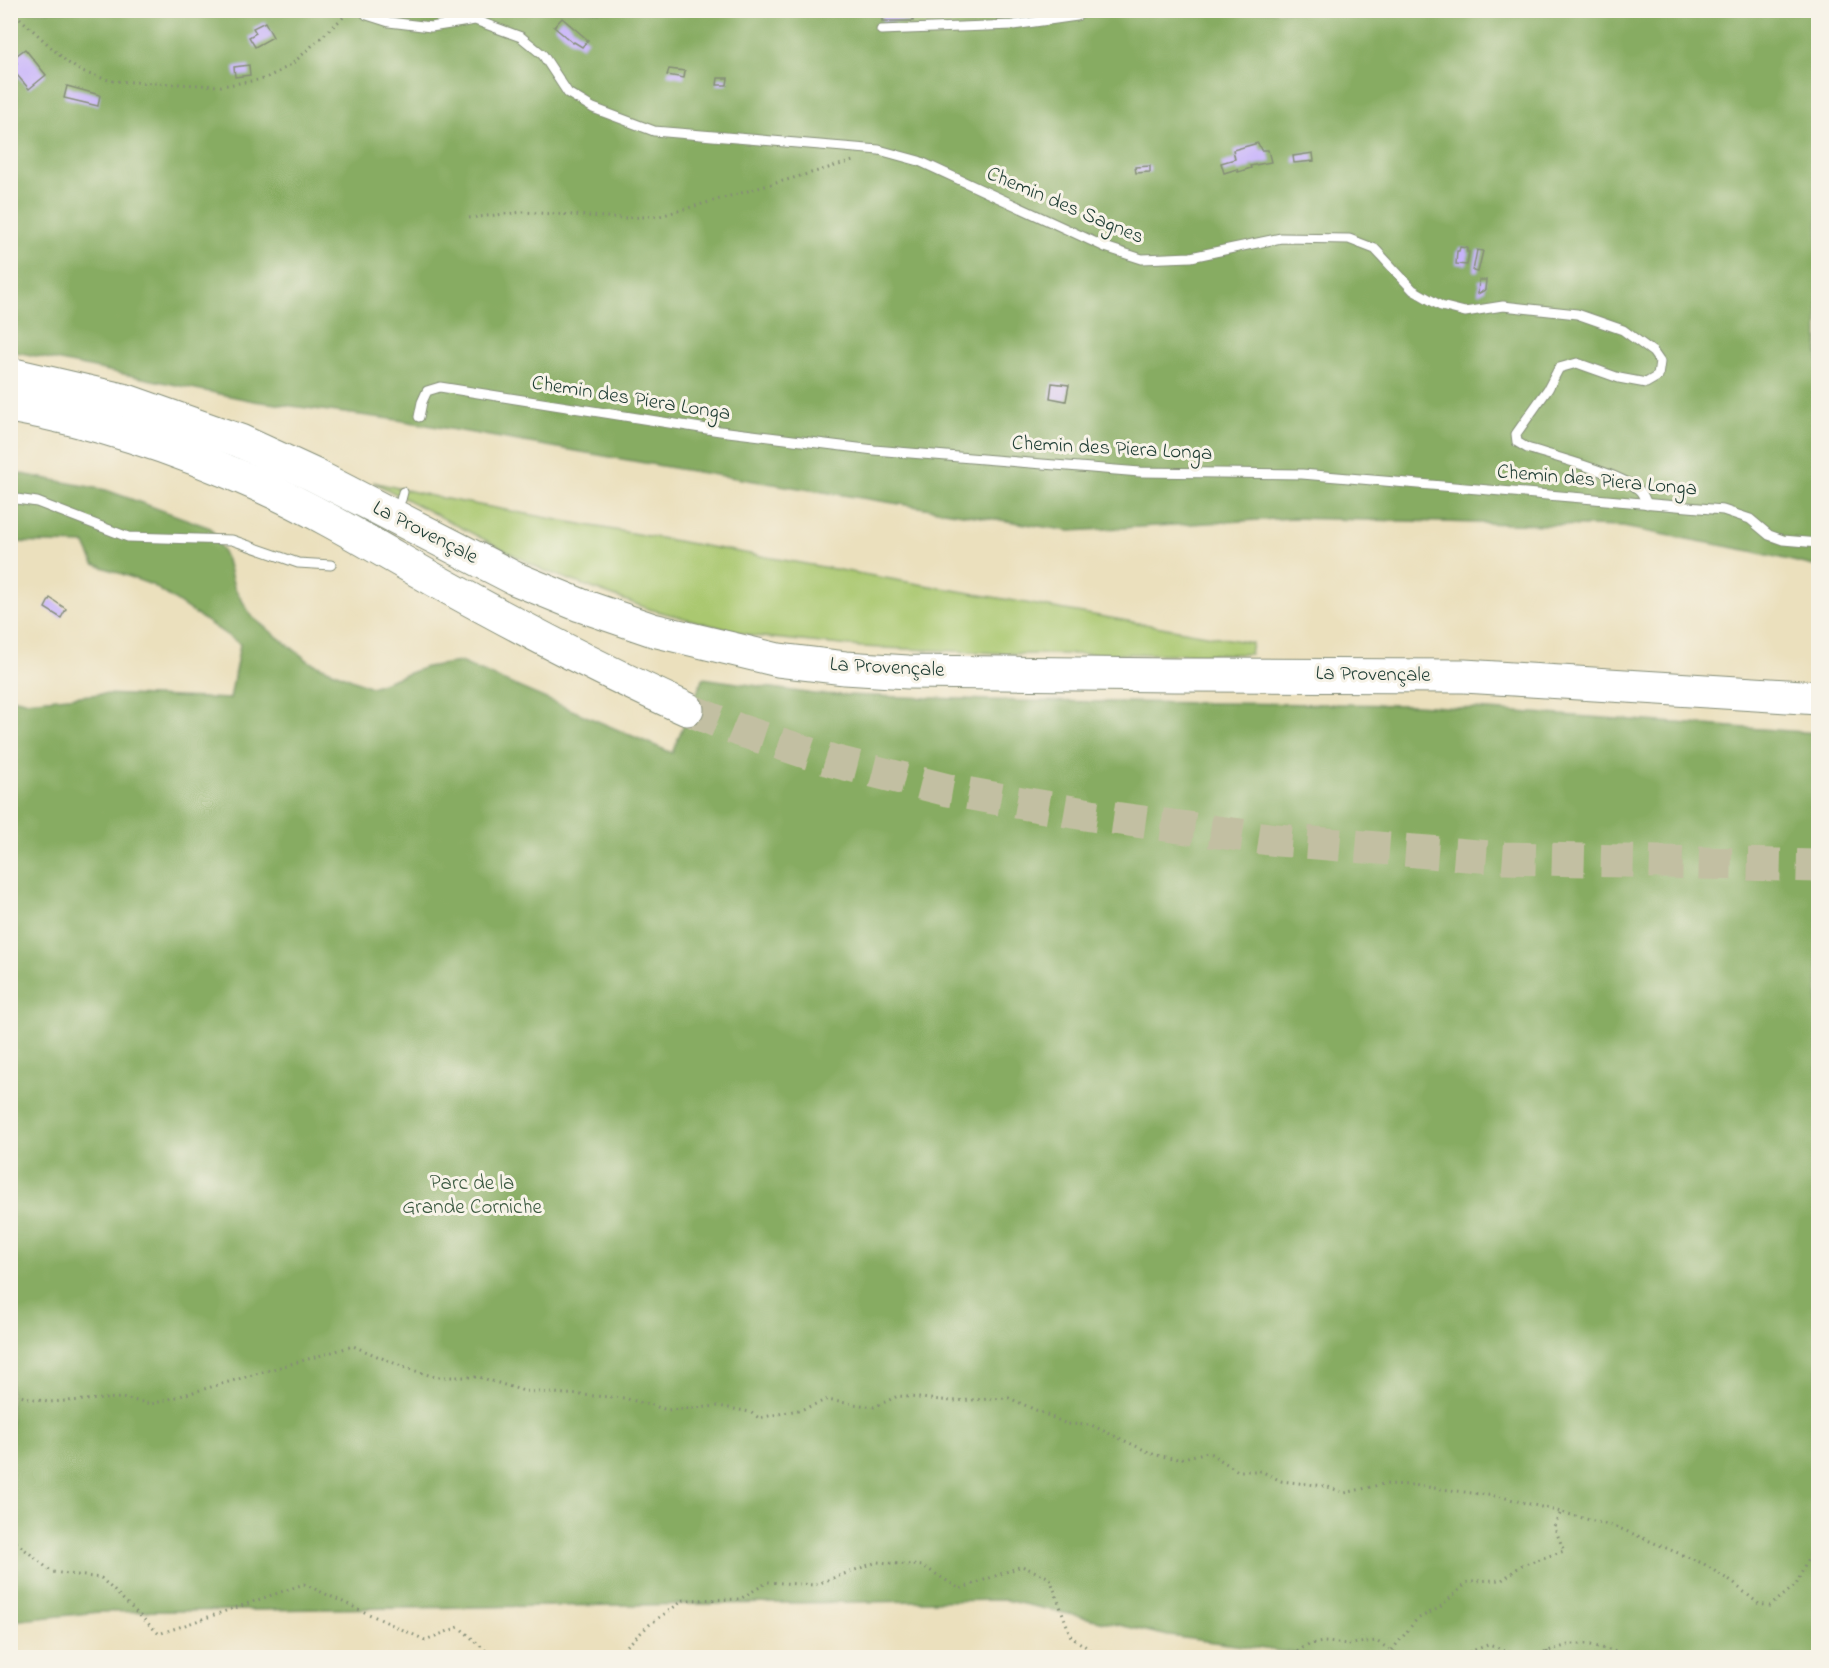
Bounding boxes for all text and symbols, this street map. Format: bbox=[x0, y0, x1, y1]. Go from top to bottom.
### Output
street label: Chemin des Sagnes bbox=[981, 159, 1148, 255]
street label: Chemin des Piera Longa bbox=[529, 368, 732, 431]
street label: Chemin des Piera Longa bbox=[1011, 429, 1213, 471]
street label: Chemin des Piera Longa bbox=[1496, 457, 1698, 507]
street label: La Provençale bbox=[367, 494, 483, 573]
street label: La Provençale bbox=[829, 650, 946, 686]
street label: La Provençale bbox=[1315, 659, 1431, 691]
park label: Parc de la Grande Corniche bbox=[402, 1169, 542, 1223]

